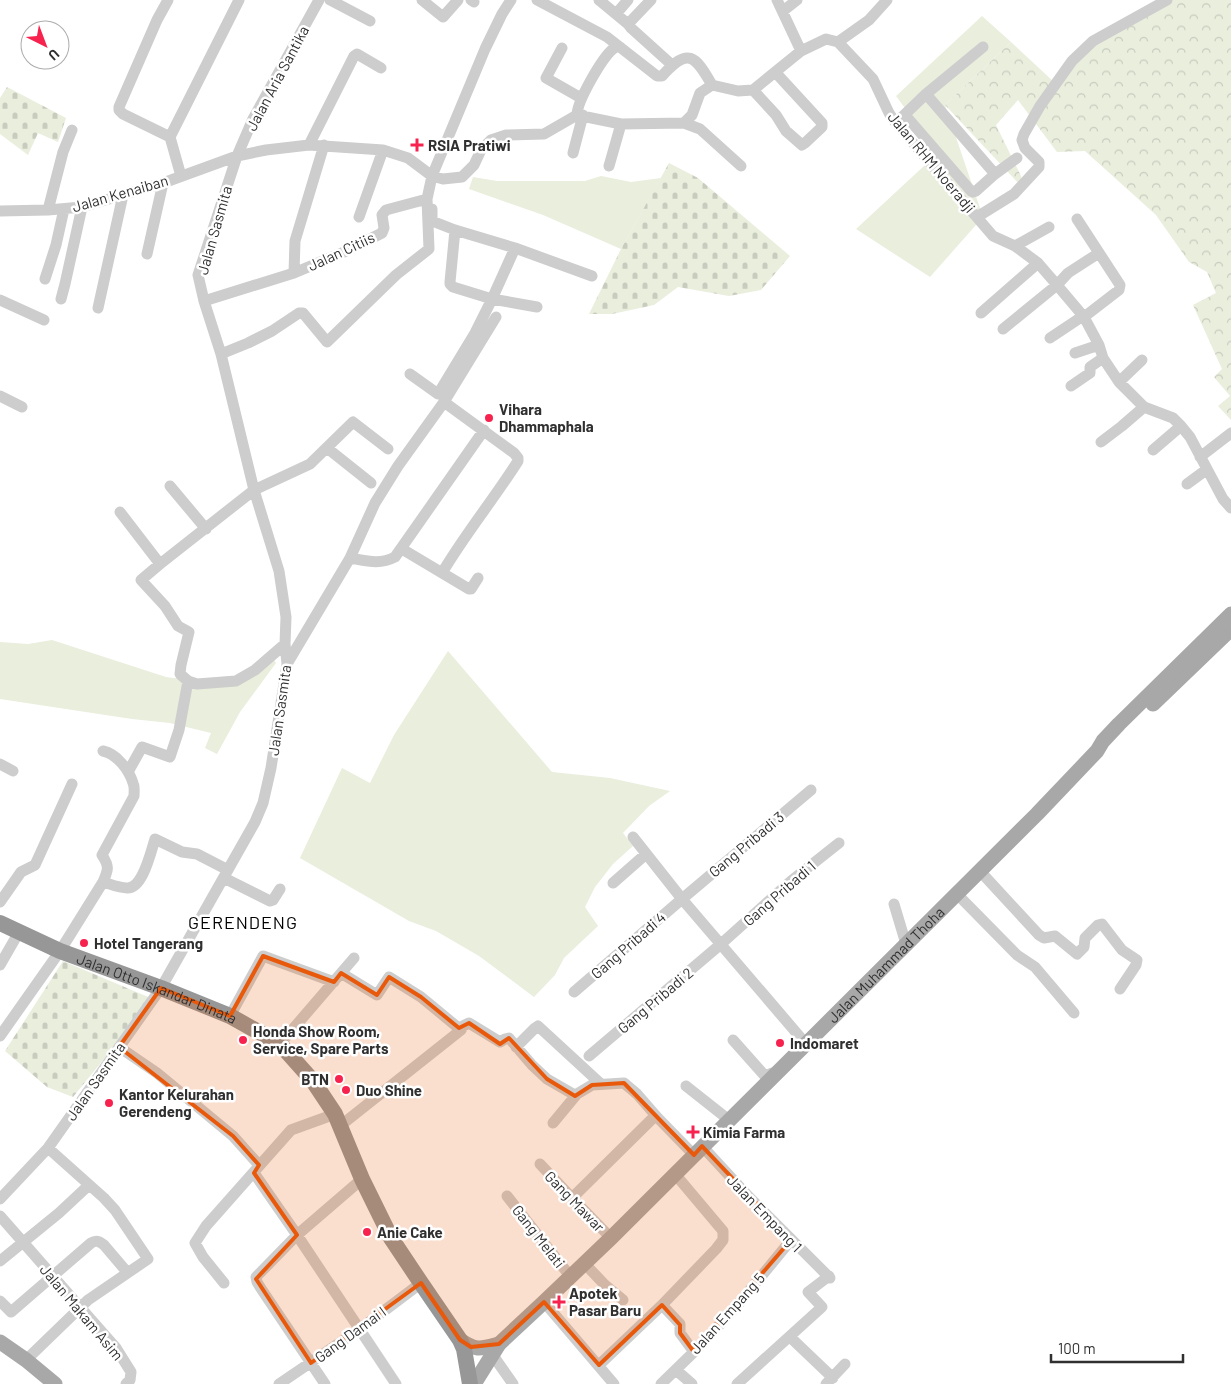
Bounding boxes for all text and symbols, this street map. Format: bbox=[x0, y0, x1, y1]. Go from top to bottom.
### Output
north arrow bbox=[20, 20, 70, 70]
street label: Jalan Aria Santika bbox=[242, 22, 312, 134]
text: U bbox=[45, 46, 63, 64]
street label: Jalan RHM Noeradji bbox=[884, 108, 980, 216]
place label: RSIA Pratiwi bbox=[428, 136, 511, 154]
marker: RSIA Pratiwi bbox=[410, 138, 424, 152]
street label: Jalan Kenaiban bbox=[70, 171, 170, 215]
street label: Jalan Sasmita bbox=[193, 184, 235, 276]
street label: Jalan Citiis bbox=[305, 228, 377, 274]
place label: Vihara Dhammaphala bbox=[499, 400, 594, 435]
marker: Vihara Dhammaphala bbox=[483, 412, 495, 424]
street label: Jalan Sasmita bbox=[264, 663, 294, 757]
street label: Gang Pribadi 3 bbox=[705, 807, 787, 881]
street label: Gang Pribadi 1 bbox=[739, 857, 819, 929]
street label: Jalan Muhammad Thoha bbox=[824, 903, 948, 1026]
street label: Gang Pribadi 4 bbox=[587, 908, 669, 982]
district label: GERENDENG bbox=[188, 911, 298, 933]
place label: Hotel Tangerang bbox=[94, 934, 203, 952]
marker: Hotel Tangerang bbox=[78, 937, 90, 949]
street label: Jalan Otto Iskandar Dinata bbox=[74, 949, 240, 1027]
street label: Gang Pribadi 2 bbox=[614, 963, 696, 1037]
place label: Honda Show Room, Service, Spare Parts bbox=[253, 1022, 389, 1057]
marker: Honda Show Room, Service, Spare Parts bbox=[237, 1034, 249, 1046]
place label: Indomaret bbox=[790, 1034, 859, 1052]
marker: Indomaret bbox=[774, 1037, 786, 1049]
street label: Jalan Sasmita bbox=[61, 1038, 129, 1124]
place label: BTN bbox=[301, 1070, 329, 1088]
marker: BTN bbox=[333, 1073, 345, 1085]
place label: Duo Shine bbox=[356, 1081, 422, 1099]
marker: Duo Shine bbox=[340, 1084, 352, 1096]
place label: Kantor Kelurahan Gerendeng bbox=[119, 1085, 234, 1120]
marker: Kantor Kelurahan Gerendeng bbox=[103, 1097, 115, 1109]
place label: Kimia Farma bbox=[703, 1123, 785, 1141]
marker: Kimia Farma bbox=[687, 1126, 699, 1138]
street label: Gang Mawar bbox=[541, 1167, 609, 1236]
street label: Jalan Empang 1 bbox=[724, 1171, 806, 1255]
street label: Gang Melati bbox=[509, 1201, 569, 1271]
place label: Anie Cake bbox=[377, 1223, 443, 1241]
marker: Anie Cake bbox=[361, 1226, 373, 1238]
street label: Jalan Makam Asim bbox=[37, 1260, 127, 1364]
street label: Jalan Empang 5 bbox=[686, 1269, 768, 1357]
place label: Apotek Pasar Baru bbox=[569, 1284, 641, 1319]
marker: Apotek Pasar Baru bbox=[553, 1296, 565, 1308]
street label: Gang Damai I bbox=[311, 1302, 389, 1366]
scale bar bbox=[1051, 1332, 1184, 1364]
text: 100 m bbox=[1058, 1339, 1096, 1357]

